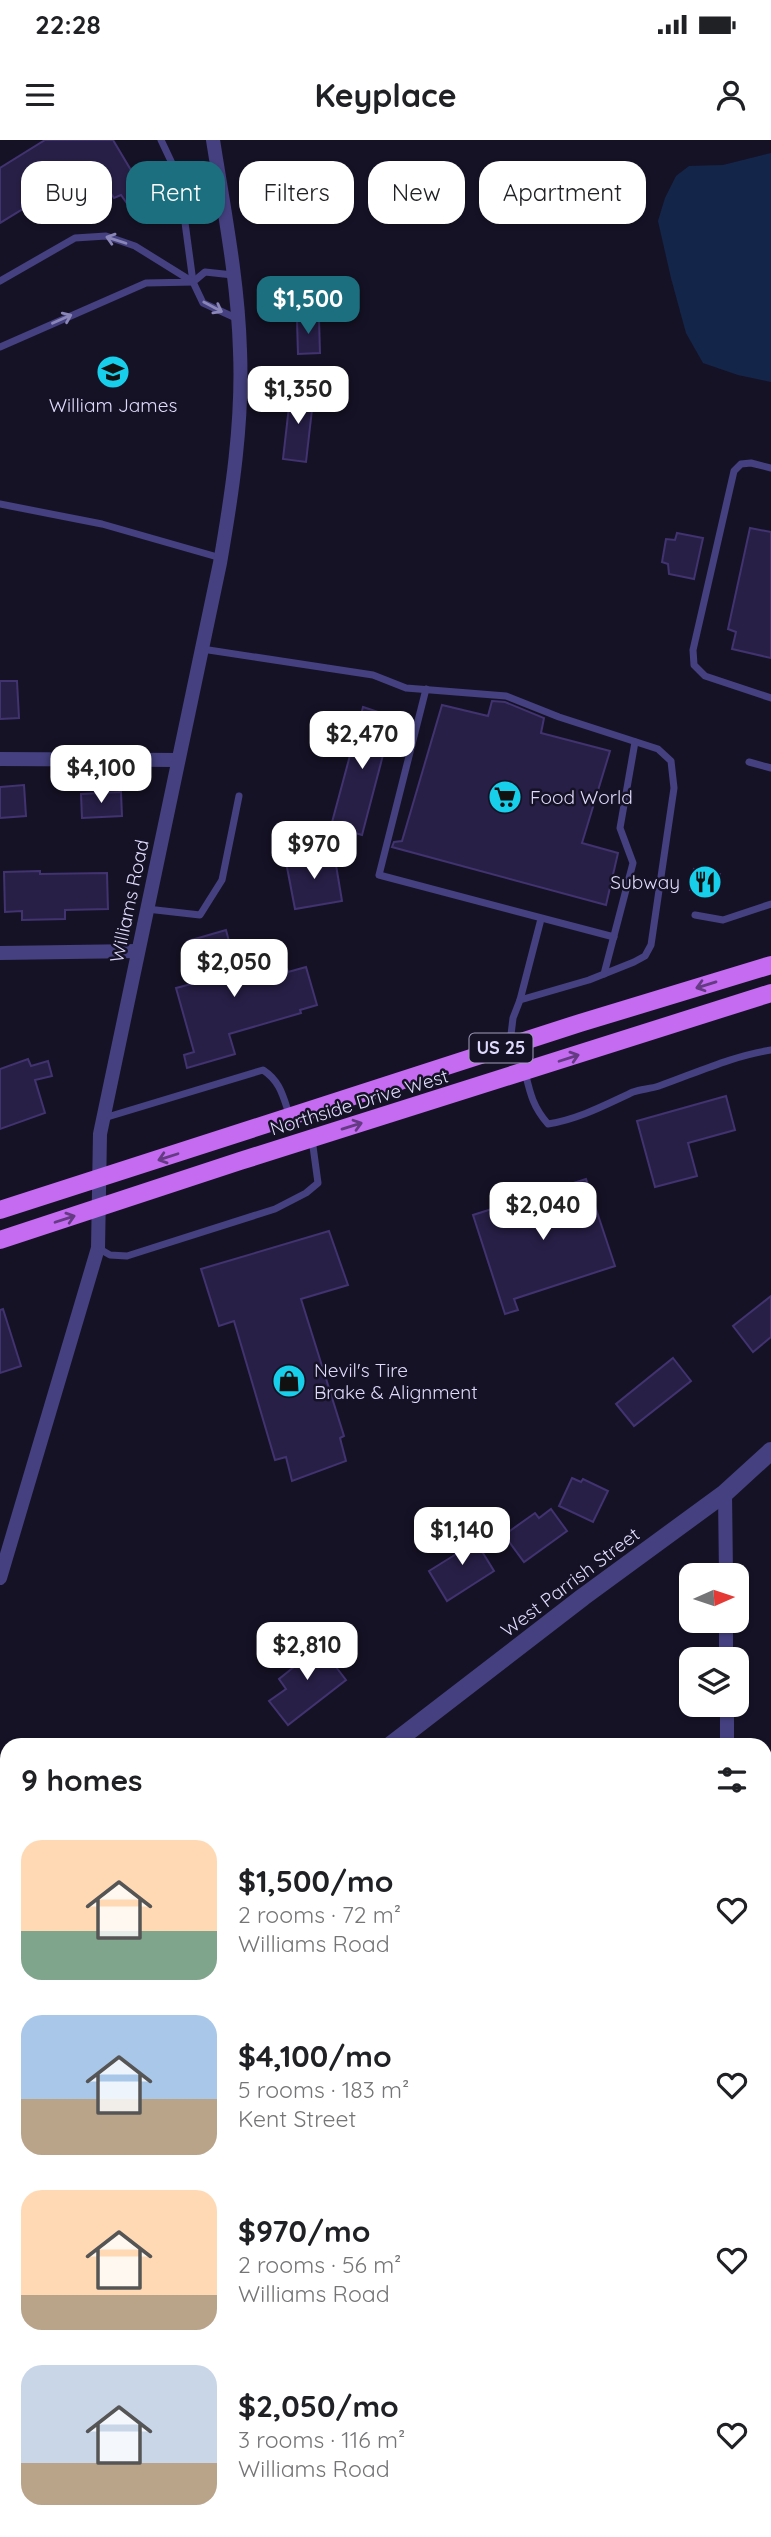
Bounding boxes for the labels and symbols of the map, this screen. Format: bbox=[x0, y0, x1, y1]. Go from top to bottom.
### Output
one-way arrow bbox=[105, 233, 127, 246]
pin: $1,500 bbox=[251, 276, 365, 336]
one-way arrow bbox=[202, 300, 222, 314]
one-way arrow bbox=[51, 312, 73, 325]
school or university icon: William James bbox=[94, 353, 132, 391]
pin: $1,350 bbox=[241, 366, 355, 426]
place label: William James bbox=[49, 393, 177, 417]
pin: $2,470 bbox=[305, 712, 419, 771]
pin: $4,100 bbox=[44, 746, 158, 805]
supermarket icon: Food World bbox=[486, 778, 524, 816]
place label: Food World bbox=[530, 785, 633, 809]
pin: $970 bbox=[273, 822, 355, 881]
street label: Williams Road bbox=[104, 837, 154, 965]
restaurant icon: Subway bbox=[686, 863, 724, 901]
place label: Subway bbox=[610, 870, 680, 894]
pin: $2,050 bbox=[177, 940, 291, 999]
one-way arrow bbox=[695, 979, 717, 992]
road number: US 25 bbox=[470, 1034, 532, 1063]
one-way arrow bbox=[557, 1051, 579, 1063]
street label: Northside Drive West bbox=[267, 1063, 451, 1141]
one-way arrow bbox=[340, 1119, 362, 1131]
one-way arrow bbox=[158, 1152, 180, 1164]
pin: $2,040 bbox=[486, 1182, 600, 1242]
one-way arrow bbox=[54, 1212, 76, 1225]
place label: Nevil's Tire Brake & Alignment bbox=[314, 1358, 478, 1404]
shop icon: Nevil's Tire Brake & Alignment bbox=[270, 1362, 308, 1400]
pin: $1,140 bbox=[405, 1508, 519, 1567]
street label: West Parrish Street bbox=[496, 1522, 644, 1642]
north arrow bbox=[679, 1563, 749, 1633]
pin: $2,810 bbox=[250, 1622, 364, 1682]

